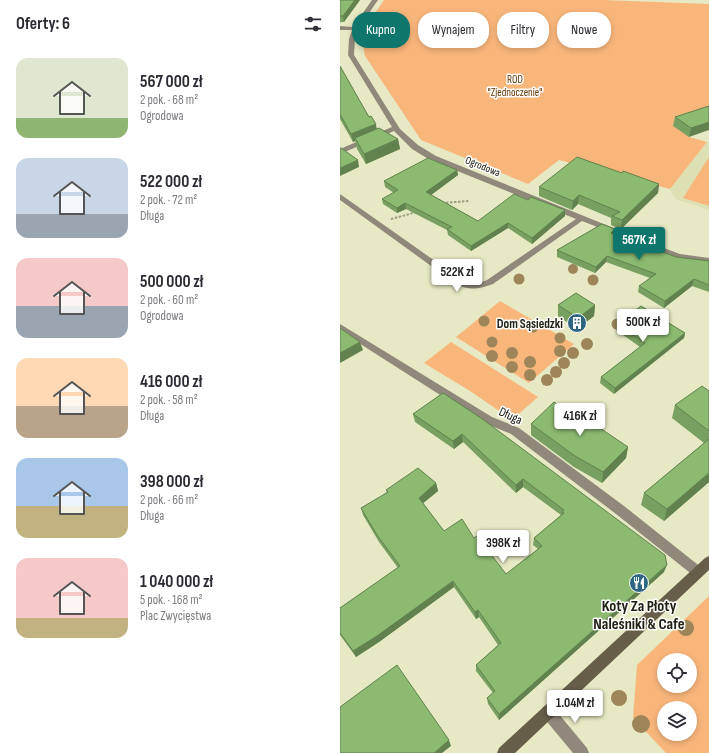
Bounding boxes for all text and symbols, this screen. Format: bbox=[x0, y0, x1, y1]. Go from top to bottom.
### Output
chip: Kupno bbox=[352, 12, 410, 48]
chip: Wynajem bbox=[418, 12, 489, 48]
chip: Filtry bbox=[497, 12, 549, 48]
chip: Nowe bbox=[557, 12, 611, 48]
icon: filters bbox=[302, 13, 324, 35]
text: Oferty: 6 bbox=[16, 14, 70, 34]
text: 567 000 zł bbox=[140, 72, 203, 92]
park label: ROD "Zjednoczenie" bbox=[488, 73, 542, 99]
icon: home bbox=[48, 74, 96, 122]
text: 2 pok. · 68 m² bbox=[140, 92, 198, 108]
text: Ogrodowa bbox=[140, 108, 183, 124]
street label: Ogrodowa bbox=[463, 154, 502, 179]
text: 522 000 zł bbox=[140, 172, 202, 192]
icon: home bbox=[48, 174, 96, 222]
text: 2 pok. · 72 m² bbox=[140, 192, 197, 208]
text: Długa bbox=[140, 208, 164, 224]
pin: 567K zł bbox=[602, 227, 676, 261]
text: 567K zł bbox=[622, 232, 656, 248]
pin: 522K zł bbox=[420, 259, 494, 293]
text: 522K zł bbox=[440, 264, 474, 280]
text: 500 000 zł bbox=[140, 272, 203, 292]
icon: home bbox=[48, 274, 96, 322]
text: 2 pok. · 60 m² bbox=[140, 292, 198, 308]
text: Ogrodowa bbox=[140, 308, 183, 324]
pin: 500K zł bbox=[606, 309, 680, 343]
building icon: Dom Sąsiedzki bbox=[566, 312, 588, 334]
text: 500K zł bbox=[626, 314, 660, 330]
place label: Dom Sąsiedzki bbox=[497, 316, 563, 332]
text: 416 000 zł bbox=[140, 372, 202, 392]
icon: home bbox=[48, 374, 96, 422]
text: 2 pok. · 58 m² bbox=[140, 392, 198, 408]
pin: 416K zł bbox=[543, 403, 617, 437]
street label: Długa bbox=[496, 404, 525, 428]
text: Długa bbox=[140, 408, 164, 424]
text: 416K zł bbox=[563, 408, 597, 424]
text: 398 000 zł bbox=[140, 472, 203, 492]
icon: home bbox=[48, 474, 96, 522]
text: 2 pok. · 66 m² bbox=[140, 492, 198, 508]
text: Długa bbox=[140, 508, 164, 524]
pin: 398K zł bbox=[466, 530, 540, 564]
text: 398K zł bbox=[486, 535, 520, 551]
text: 1 040 000 zł bbox=[140, 572, 213, 592]
restaurant icon: Koty Za Płoty Naleśniki & Cafe bbox=[628, 572, 650, 594]
icon: home bbox=[48, 574, 96, 622]
text: 5 pok. · 168 m² bbox=[140, 592, 203, 608]
place label: Koty Za Płoty Naleśniki & Cafe bbox=[593, 597, 685, 634]
text: Plac Zwycięstwa bbox=[140, 608, 211, 624]
map controls bbox=[657, 653, 697, 741]
button: locate bbox=[657, 653, 697, 693]
pin: 1.04M zł bbox=[534, 690, 616, 724]
text: 1.04M zł bbox=[556, 695, 594, 711]
button: layers bbox=[657, 701, 697, 741]

